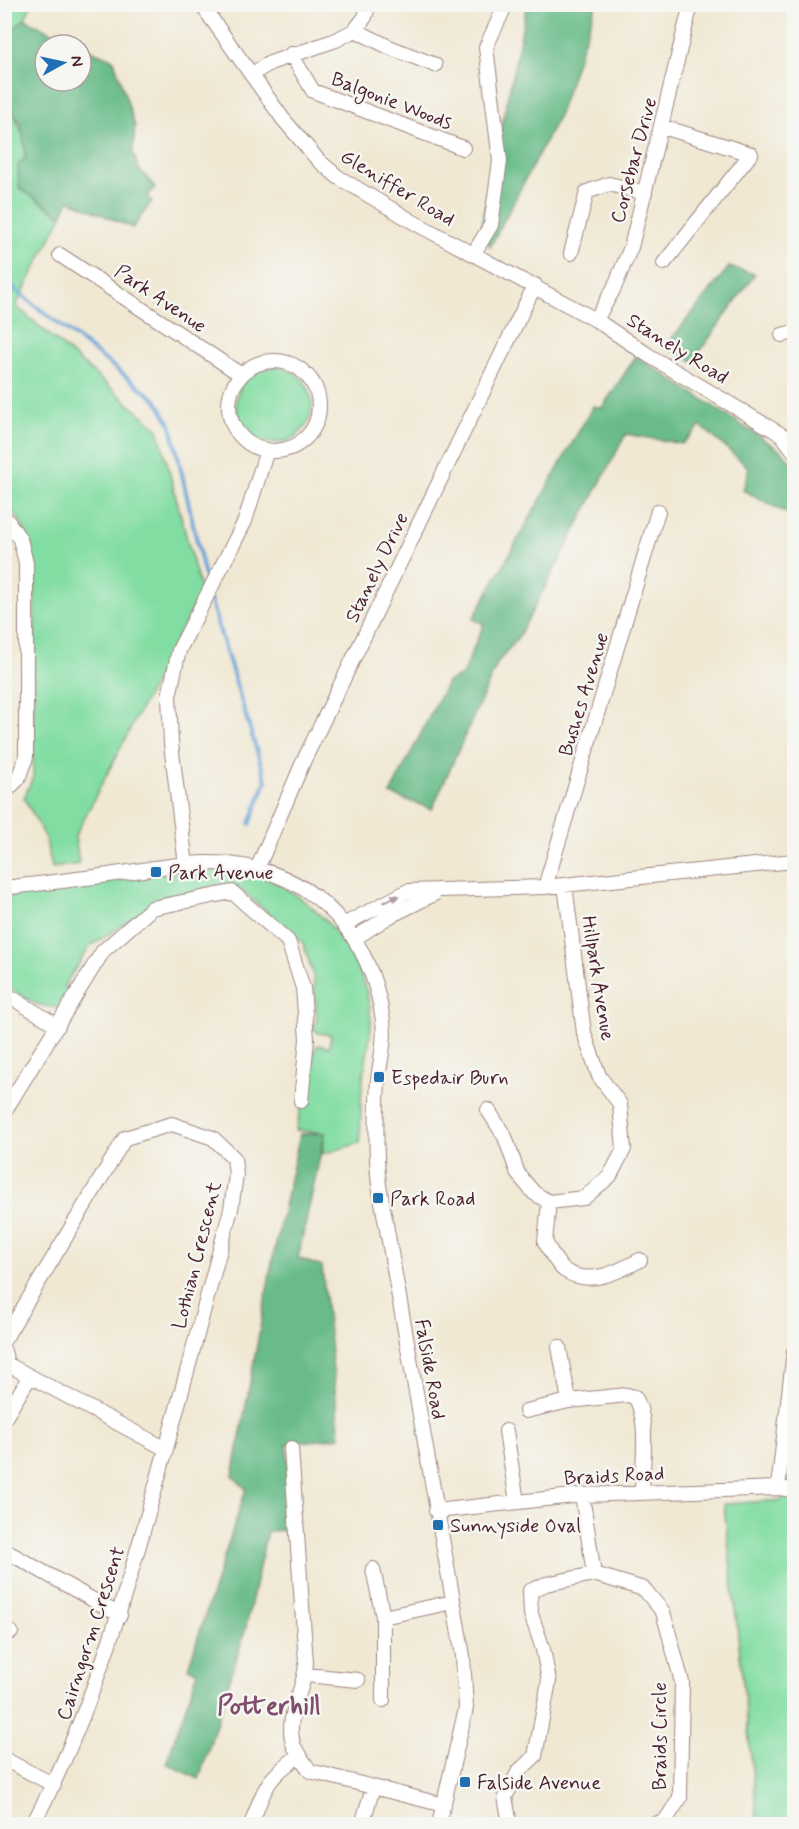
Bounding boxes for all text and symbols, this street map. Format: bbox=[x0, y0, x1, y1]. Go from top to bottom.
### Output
north arrow bbox=[33, 33, 93, 93]
text: N bbox=[65, 54, 88, 68]
street label: Balgonie Woods bbox=[327, 66, 456, 138]
street label: Corsebar Drive bbox=[605, 95, 664, 226]
street label: Gleniffer Road bbox=[335, 143, 460, 233]
street label: Park Avenue bbox=[109, 259, 211, 340]
street label: Stanely Road bbox=[621, 307, 733, 391]
street label: Stanely Drive bbox=[339, 508, 416, 627]
street label: Bushes Avenue bbox=[553, 629, 616, 760]
place label: Park Avenue bbox=[168, 860, 273, 887]
marker: Park Avenue bbox=[149, 865, 163, 879]
one-way arrow bbox=[382, 894, 400, 904]
street label: Hillpark Avenue bbox=[574, 914, 621, 1043]
place label: Espedair Burn bbox=[391, 1065, 509, 1092]
marker: Espedair Burn bbox=[372, 1070, 386, 1084]
street label: Lothian Crescent bbox=[166, 1178, 229, 1332]
place label: Park Road bbox=[390, 1186, 475, 1213]
marker: Park Road bbox=[371, 1191, 385, 1205]
street label: Falside Road bbox=[407, 1317, 452, 1422]
street label: Braids Road bbox=[563, 1460, 665, 1493]
place label: Sunnyside Oval bbox=[450, 1513, 581, 1540]
marker: Sunnyside Oval bbox=[431, 1518, 445, 1532]
street label: Cairngorm Crescent bbox=[51, 1543, 132, 1724]
street label: Braids Circle bbox=[647, 1682, 674, 1790]
district label: Potterhill bbox=[217, 1690, 321, 1724]
place label: Falside Avenue bbox=[477, 1770, 601, 1797]
marker: Falside Avenue bbox=[458, 1775, 472, 1789]

